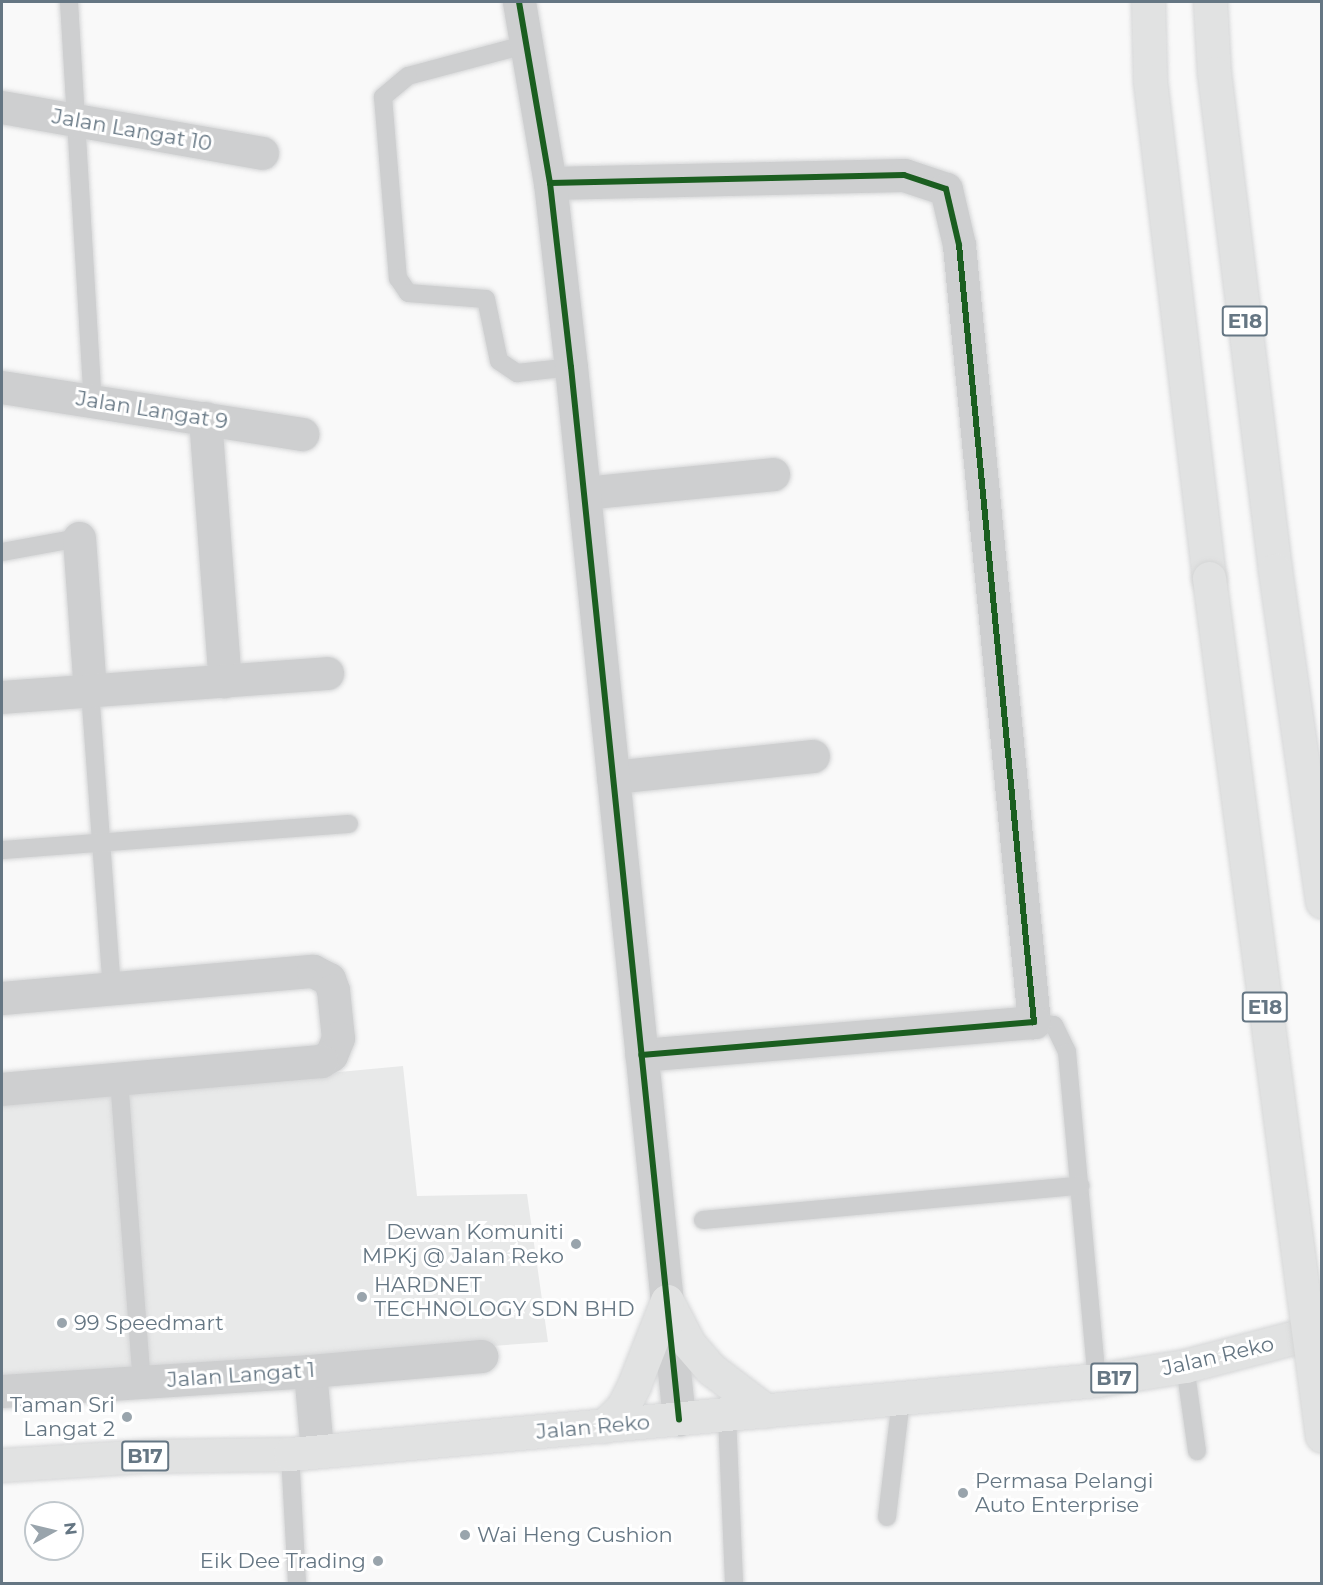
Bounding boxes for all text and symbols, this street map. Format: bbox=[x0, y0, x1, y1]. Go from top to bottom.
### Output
street label: Jalan Langat 10 bbox=[50, 104, 214, 156]
road number: E18 bbox=[1221, 304, 1269, 338]
street label: Jalan Langat 9 bbox=[74, 386, 230, 434]
road number: E18 bbox=[1241, 990, 1289, 1024]
place label: Dewan Komuniti MPKj @ Jalan Reko bbox=[362, 1219, 564, 1269]
marker: Dewan Komuniti MPKj @ Jalan Reko bbox=[569, 1237, 583, 1251]
place label: HARDNET TECHNOLOGY SDN BHD bbox=[374, 1272, 635, 1322]
marker: HARDNET TECHNOLOGY SDN BHD bbox=[355, 1290, 369, 1304]
place label: 99 Speedmart bbox=[74, 1310, 224, 1336]
marker: 99 Speedmart bbox=[55, 1316, 69, 1330]
street label: Jalan Reko bbox=[1160, 1331, 1276, 1381]
street label: Jalan Langat 1 bbox=[166, 1357, 316, 1393]
road number: B17 bbox=[1090, 1361, 1138, 1395]
place label: Taman Sri Langat 2 bbox=[10, 1392, 115, 1442]
street label: Jalan Reko bbox=[535, 1409, 651, 1445]
marker: Taman Sri Langat 2 bbox=[120, 1410, 134, 1424]
road number: B17 bbox=[121, 1439, 169, 1473]
place label: Permasa Pelangi Auto Enterprise bbox=[975, 1468, 1153, 1518]
marker: Permasa Pelangi Auto Enterprise bbox=[956, 1486, 970, 1500]
north arrow bbox=[24, 1501, 84, 1561]
text: N bbox=[60, 1521, 81, 1536]
place label: Wai Heng Cushion bbox=[477, 1522, 673, 1548]
marker: Wai Heng Cushion bbox=[458, 1528, 472, 1542]
place label: Eik Dee Trading bbox=[200, 1548, 366, 1574]
marker: Eik Dee Trading bbox=[371, 1554, 385, 1568]

